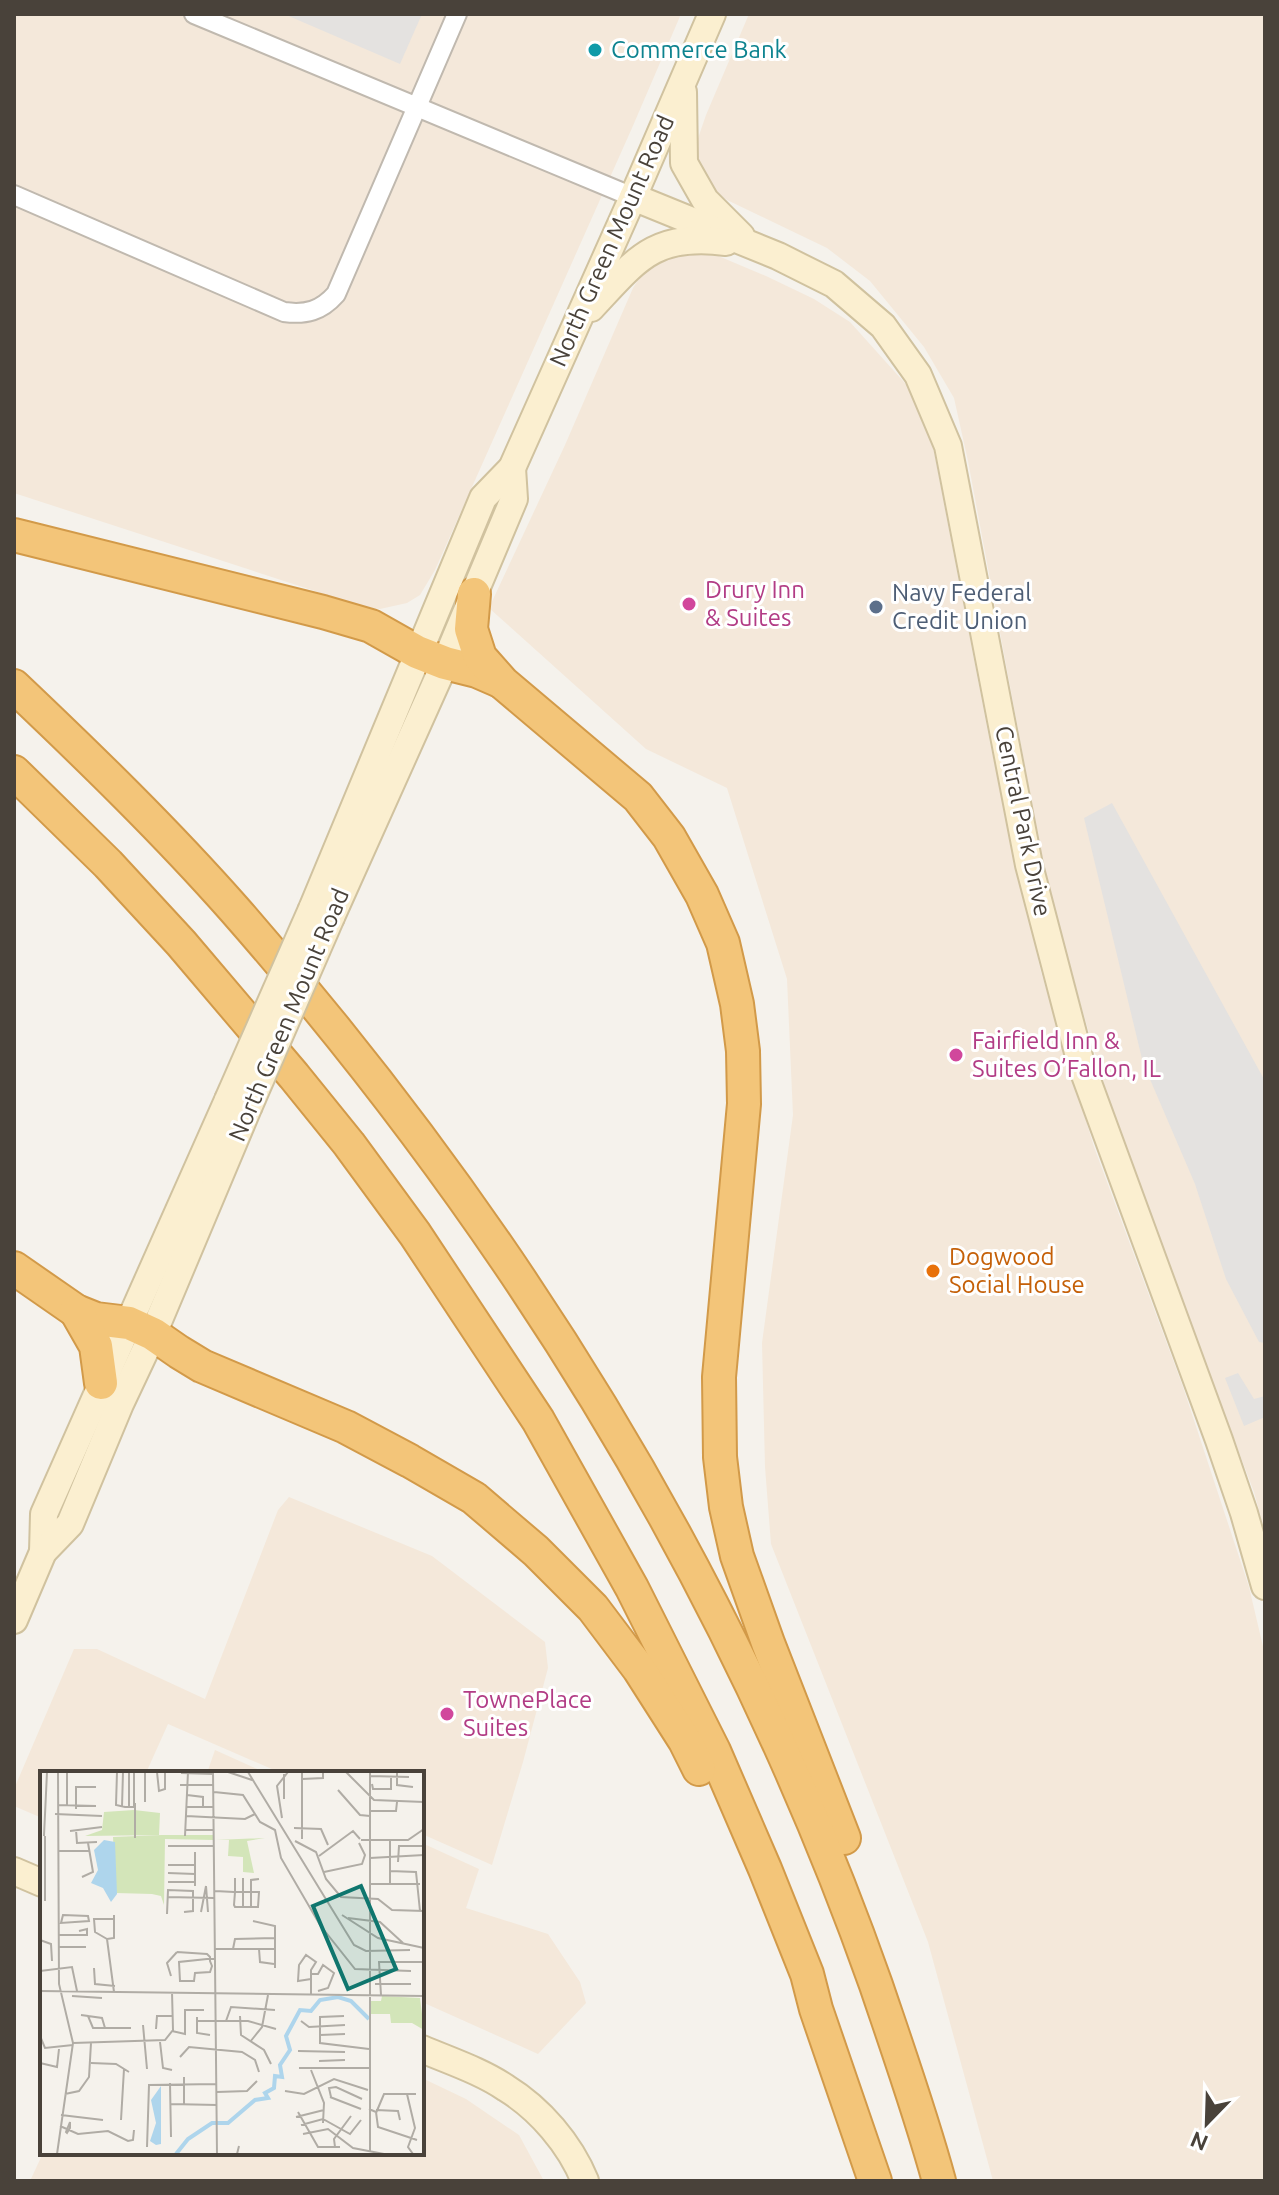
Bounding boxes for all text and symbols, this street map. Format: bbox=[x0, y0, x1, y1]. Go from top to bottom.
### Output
place label: Commerce Bank bbox=[611, 36, 787, 63]
marker: Commerce Bank bbox=[586, 41, 604, 59]
street label: North Green Mount Road bbox=[544, 111, 679, 371]
place label: Drury Inn & Suites bbox=[705, 576, 805, 631]
place label: Navy Federal Credit Union bbox=[892, 579, 1032, 634]
marker: Drury Inn & Suites bbox=[680, 595, 698, 613]
marker: Navy Federal Credit Union bbox=[867, 598, 885, 616]
street label: Central Park Drive bbox=[990, 723, 1057, 919]
street label: North Green Mount Road bbox=[223, 884, 354, 1145]
place label: Fairfield Inn & Suites O’Fallon, IL bbox=[972, 1027, 1161, 1082]
marker: Fairfield Inn & Suites O’Fallon, IL bbox=[947, 1046, 965, 1064]
place label: Dogwood Social House bbox=[949, 1243, 1085, 1298]
marker: Dogwood Social House bbox=[924, 1262, 942, 1280]
place label: TownePlace Suites bbox=[463, 1686, 592, 1741]
marker: TownePlace Suites bbox=[438, 1705, 456, 1723]
inset map bbox=[40, 1771, 424, 2155]
north arrow bbox=[1167, 2083, 1247, 2163]
text: N bbox=[1187, 2127, 1211, 2157]

